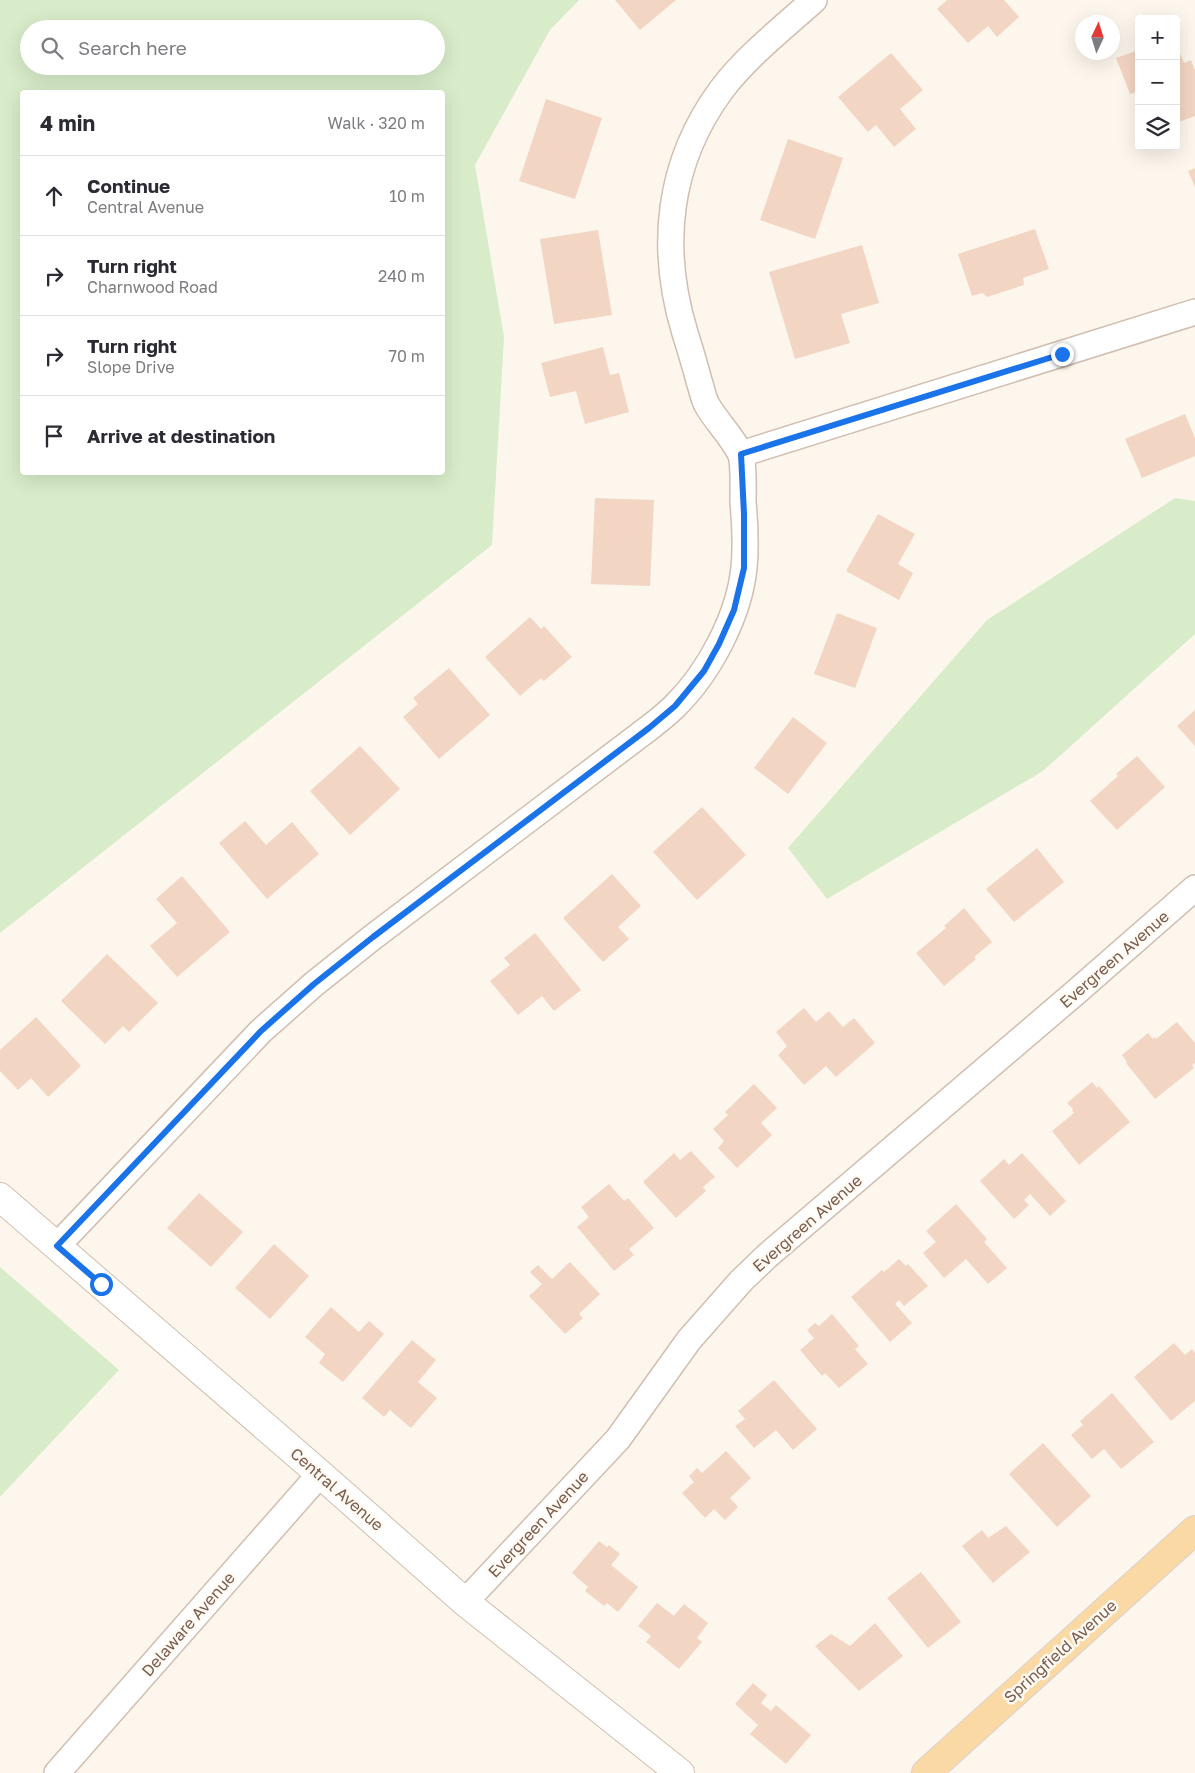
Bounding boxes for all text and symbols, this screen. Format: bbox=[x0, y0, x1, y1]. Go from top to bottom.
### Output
north arrow bbox=[1075, 15, 1120, 60]
map controls bbox=[1135, 15, 1180, 150]
button: + bbox=[1135, 15, 1180, 60]
search box bbox=[20, 20, 445, 75]
icon: search bbox=[38, 34, 66, 62]
text: Search here bbox=[78, 36, 187, 59]
button: − bbox=[1135, 60, 1180, 105]
button: layers bbox=[1135, 105, 1180, 150]
text: 4 min bbox=[40, 110, 95, 136]
text: Walk · 320 m bbox=[328, 113, 425, 133]
text: Continue bbox=[87, 174, 170, 197]
icon: ahead bbox=[40, 182, 68, 210]
text: 10 m bbox=[389, 186, 425, 206]
text: Central Avenue bbox=[87, 197, 204, 217]
text: Turn right bbox=[87, 254, 177, 277]
icon: right bbox=[40, 262, 68, 290]
text: 240 m bbox=[378, 266, 425, 286]
text: Charnwood Road bbox=[87, 277, 218, 297]
text: Turn right bbox=[87, 334, 177, 357]
icon: right bbox=[40, 342, 68, 370]
route end bbox=[1051, 343, 1074, 366]
text: 70 m bbox=[388, 346, 425, 366]
text: Slope Drive bbox=[87, 357, 175, 377]
icon: arrive bbox=[40, 422, 68, 450]
text: Arrive at destination bbox=[87, 424, 275, 447]
street label: Evergreen Avenue bbox=[1055, 906, 1173, 1012]
street label: Evergreen Avenue bbox=[748, 1170, 866, 1276]
route start bbox=[90, 1273, 113, 1296]
street label: Central Avenue bbox=[286, 1443, 388, 1535]
street label: Evergreen Avenue bbox=[483, 1467, 593, 1581]
street label: Delaware Avenue bbox=[137, 1568, 239, 1680]
street label: Springfield Avenue bbox=[999, 1595, 1121, 1707]

